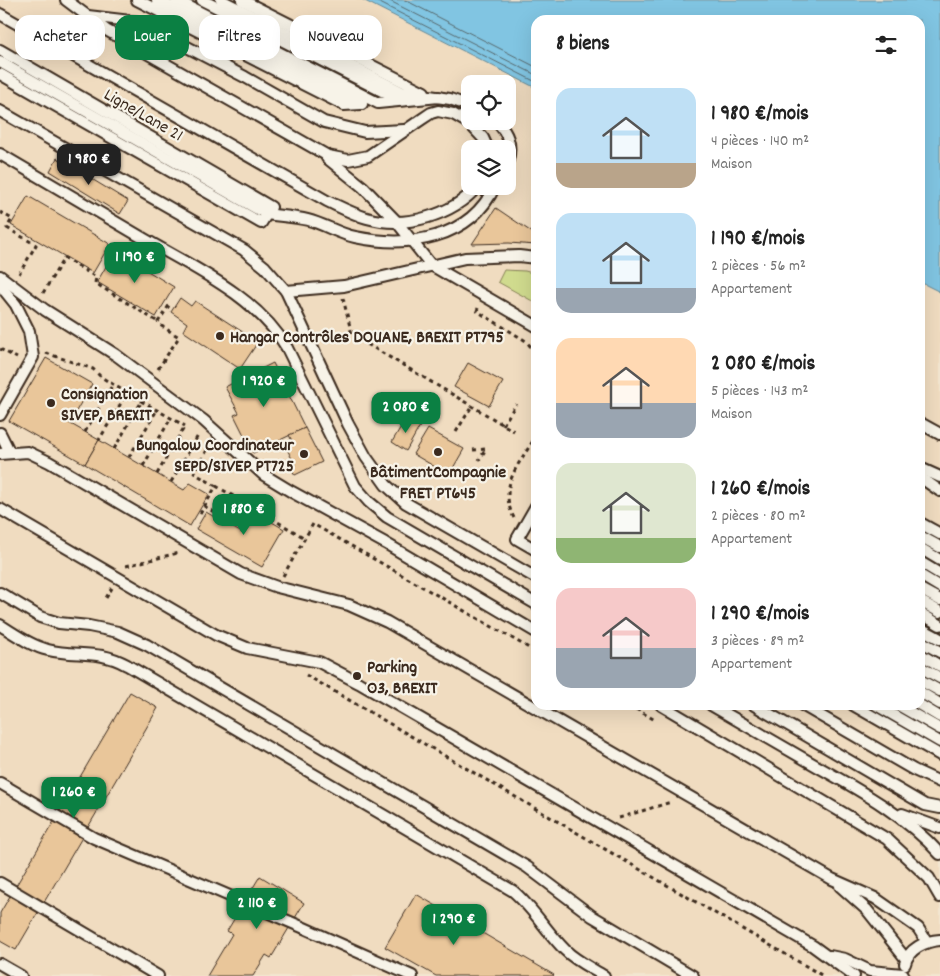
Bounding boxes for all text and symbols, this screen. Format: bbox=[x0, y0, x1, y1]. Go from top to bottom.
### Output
chip: Acheter bbox=[15, 15, 105, 60]
chip: Louer bbox=[115, 15, 189, 60]
chip: Filtres bbox=[199, 15, 280, 60]
chip: Nouveau bbox=[290, 15, 382, 60]
text: 8 biens bbox=[556, 30, 610, 60]
icon: filters bbox=[872, 31, 900, 59]
map controls bbox=[461, 75, 516, 195]
button: locate bbox=[461, 75, 516, 130]
street label: Ligne/Lane 21 bbox=[98, 83, 187, 149]
text: 1 980 €/mois bbox=[711, 100, 809, 130]
icon: home bbox=[596, 108, 656, 168]
text: 4 pièces · 140 m² bbox=[711, 130, 809, 153]
button: layers bbox=[461, 140, 516, 195]
pin: 1 980 € bbox=[43, 144, 135, 186]
text: 1 980 € bbox=[68, 148, 110, 171]
text: Maison bbox=[711, 153, 752, 176]
text: 1 190 €/mois bbox=[711, 225, 805, 255]
icon: home bbox=[596, 233, 656, 293]
pin: 1 190 € bbox=[89, 242, 181, 284]
text: 1 190 € bbox=[115, 246, 155, 269]
text: 2 pièces · 56 m² bbox=[711, 255, 806, 278]
text: Appartement bbox=[711, 278, 792, 301]
place label: Hangar Contrôles DOUANE, BREXIT PT795 bbox=[230, 326, 504, 351]
marker: Hangar Contrôles DOUANE, BREXIT PT795 bbox=[214, 330, 226, 342]
text: 2 080 €/mois bbox=[711, 350, 815, 380]
icon: home bbox=[596, 358, 656, 418]
pin: 1 920 € bbox=[218, 366, 310, 408]
text: 1 920 € bbox=[243, 370, 285, 393]
text: 5 pièces · 143 m² bbox=[711, 380, 808, 403]
place label: Consignation SIVEP, BREXIT bbox=[61, 383, 152, 429]
pin: 2 080 € bbox=[360, 392, 452, 434]
text: 2 080 € bbox=[382, 396, 430, 419]
marker: Consignation SIVEP, BREXIT bbox=[45, 397, 57, 409]
text: Maison bbox=[711, 403, 752, 426]
place label: Bungalow Coordinateur SEPD/SIVEP PT725 bbox=[136, 434, 294, 480]
marker: BâtimentCompagnie FRET PT645 bbox=[432, 446, 444, 458]
marker: Bungalow Coordinateur SEPD/SIVEP PT725 bbox=[298, 448, 310, 460]
place label: BâtimentCompagnie FRET PT645 bbox=[370, 461, 506, 507]
text: 1 260 €/mois bbox=[711, 475, 810, 505]
icon: home bbox=[596, 483, 656, 543]
pin: 1 880 € bbox=[198, 494, 290, 536]
text: 1 880 € bbox=[223, 498, 265, 521]
text: 2 pièces · 80 m² bbox=[711, 505, 806, 528]
text: Appartement bbox=[711, 528, 792, 551]
text: 1 290 €/mois bbox=[711, 600, 810, 630]
icon: home bbox=[596, 608, 656, 668]
text: 3 pièces · 89 m² bbox=[711, 630, 804, 653]
text: Appartement bbox=[711, 653, 792, 676]
place label: Parking O3, BREXIT bbox=[367, 656, 438, 702]
marker: Parking O3, BREXIT bbox=[351, 670, 363, 682]
pin: 1 260 € bbox=[28, 776, 120, 819]
text: 1 260 € bbox=[52, 781, 96, 804]
pin: 2 110 € bbox=[211, 888, 303, 930]
text: 2 110 € bbox=[238, 892, 276, 915]
pin: 1 290 € bbox=[408, 904, 500, 946]
text: 1 290 € bbox=[433, 908, 475, 931]

